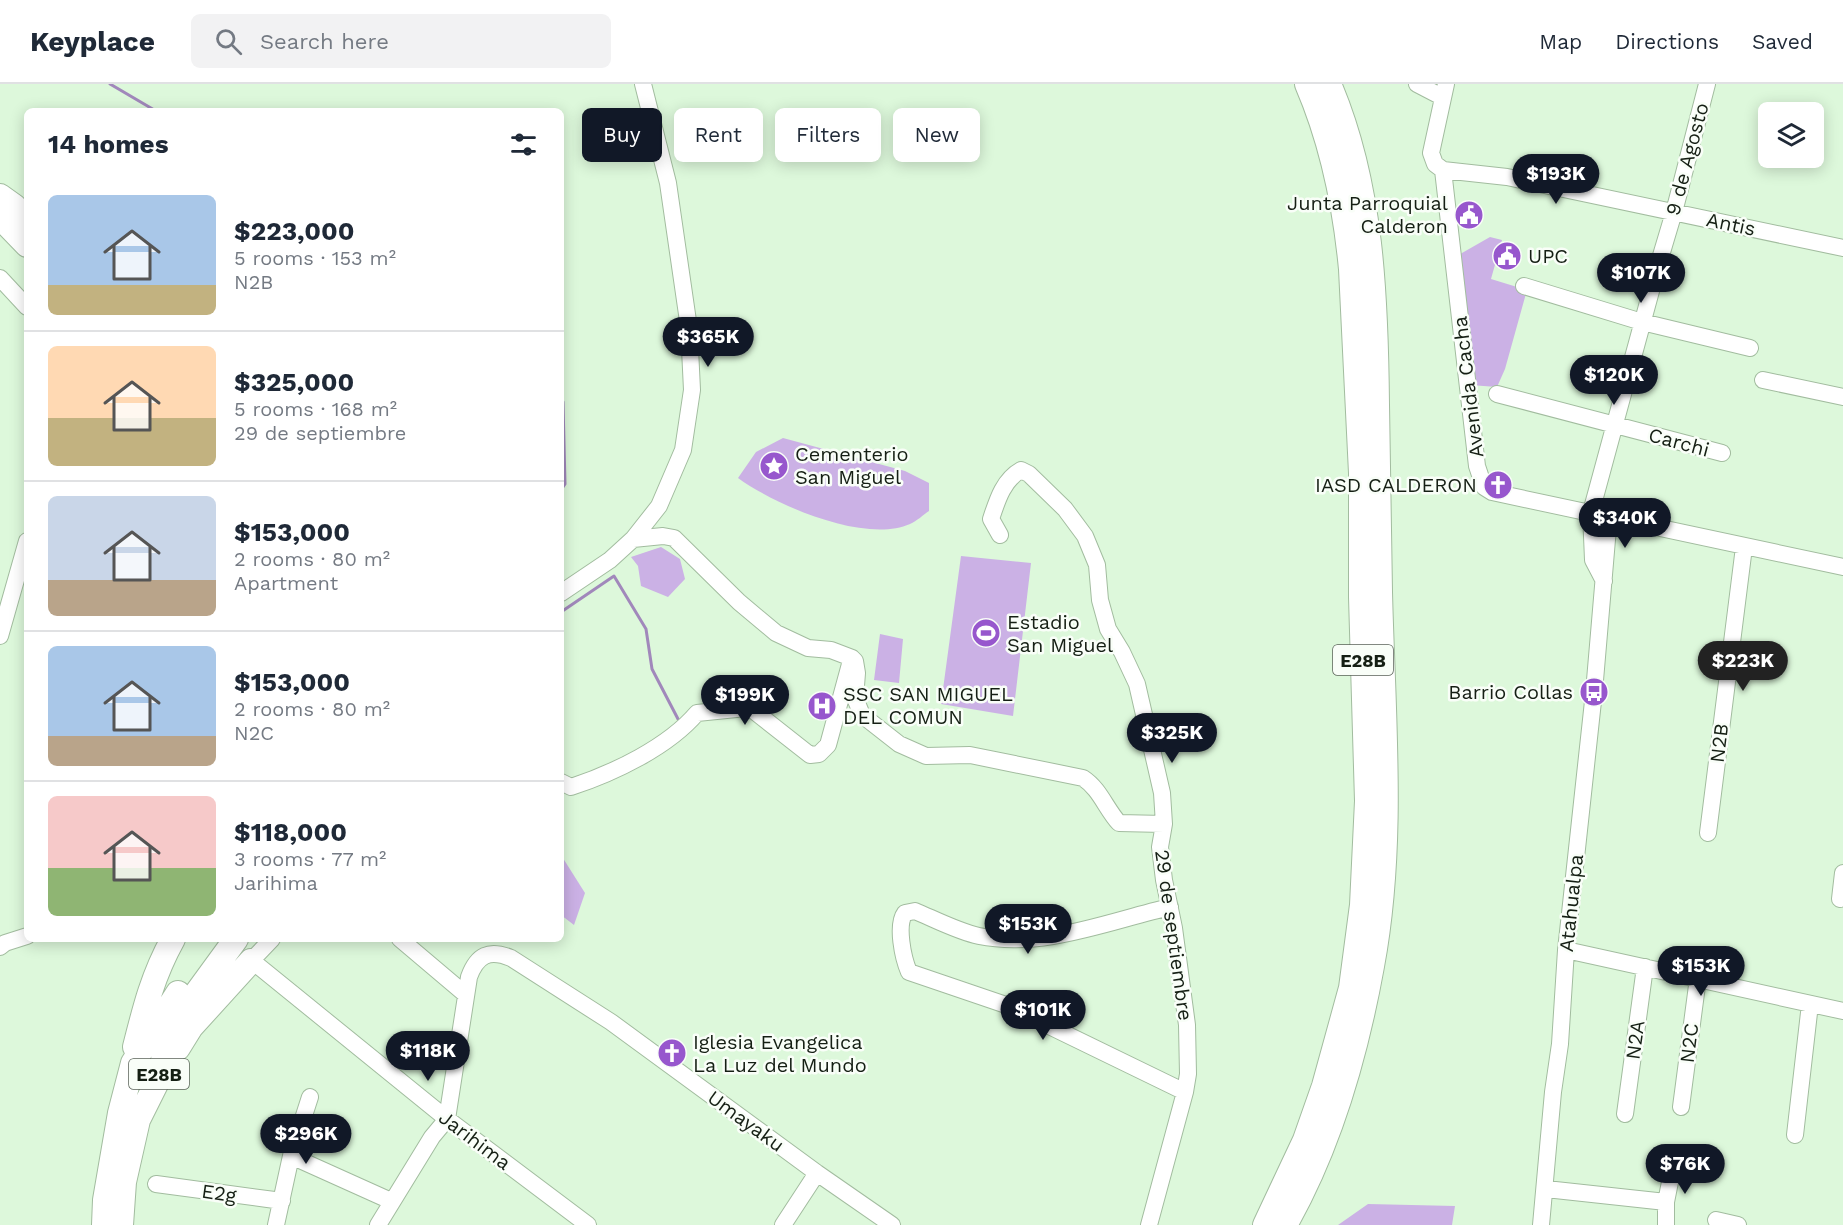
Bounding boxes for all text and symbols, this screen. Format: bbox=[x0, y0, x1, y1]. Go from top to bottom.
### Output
search box bbox=[191, 14, 611, 68]
text: Keyplace bbox=[30, 25, 155, 58]
icon: search bbox=[212, 25, 245, 58]
text: Search here bbox=[260, 29, 389, 54]
text: Map bbox=[1539, 29, 1582, 54]
text: Directions bbox=[1615, 29, 1719, 54]
text: Saved bbox=[1752, 29, 1813, 54]
street label: 9 de Agosto bbox=[1660, 100, 1714, 218]
map controls bbox=[1758, 102, 1824, 168]
button: layers bbox=[1758, 102, 1824, 168]
chip: Buy bbox=[582, 108, 662, 162]
chip: Rent bbox=[674, 108, 763, 162]
chip: Filters bbox=[775, 108, 881, 162]
chip: New bbox=[893, 108, 980, 162]
icon: filters bbox=[507, 128, 540, 161]
text: 14 homes bbox=[48, 129, 169, 159]
pin: $193K bbox=[1514, 154, 1598, 205]
text: $193K bbox=[1526, 161, 1586, 185]
place label: Junta Parroquial Calderon bbox=[1287, 191, 1448, 238]
public building icon: Junta Parroquial Calderon bbox=[1453, 199, 1485, 231]
street label: Antis bbox=[1704, 207, 1758, 241]
text: $223,000 bbox=[234, 216, 355, 246]
icon: home bbox=[96, 219, 168, 291]
public building icon: UPC bbox=[1491, 240, 1523, 272]
place label: UPC bbox=[1528, 244, 1568, 268]
text: 5 rooms · 153 m² bbox=[234, 246, 396, 270]
pin: $107K bbox=[1599, 253, 1683, 304]
text: $107K bbox=[1611, 260, 1671, 284]
text: N2B bbox=[234, 270, 273, 294]
street label: Avenida Cacha bbox=[1447, 315, 1489, 459]
pin: $365K bbox=[666, 317, 750, 368]
text: $365K bbox=[677, 324, 739, 348]
pin: $120K bbox=[1572, 355, 1656, 406]
text: $120K bbox=[1584, 362, 1644, 386]
text: $325,000 bbox=[234, 367, 354, 397]
icon: home bbox=[96, 370, 168, 442]
text: 5 rooms · 168 m² bbox=[234, 397, 397, 421]
text: 29 de septiembre bbox=[234, 421, 406, 445]
street label: Carchi bbox=[1646, 422, 1712, 462]
place label: Cementerio San Miguel bbox=[795, 442, 909, 489]
place icon: Cementerio San Miguel bbox=[758, 450, 790, 482]
church icon: IASD CALDERON bbox=[1482, 469, 1514, 501]
place label: IASD CALDERON bbox=[1315, 473, 1477, 497]
pin: $340K bbox=[1583, 498, 1667, 549]
text: $340K bbox=[1593, 505, 1657, 529]
text: $153,000 bbox=[234, 517, 350, 547]
icon: home bbox=[96, 520, 168, 592]
text: 2 rooms · 80 m² bbox=[234, 547, 390, 571]
text: Apartment bbox=[234, 571, 338, 595]
place label: Estadio San Miguel bbox=[1007, 610, 1113, 657]
sports icon: Estadio San Miguel bbox=[970, 617, 1002, 649]
pin: $223K bbox=[1701, 641, 1785, 692]
road number: E28B bbox=[1333, 645, 1393, 675]
text: $223K bbox=[1712, 648, 1774, 672]
text: $153,000 bbox=[234, 667, 350, 697]
icon: home bbox=[96, 670, 168, 742]
pin: $199K bbox=[703, 675, 787, 726]
bus stop icon: Barrio Collas bbox=[1578, 676, 1610, 708]
place label: Barrio Collas bbox=[1448, 680, 1573, 704]
text: $199K bbox=[715, 682, 775, 706]
place label: SSC SAN MIGUEL DEL COMUN bbox=[843, 682, 1013, 729]
hospital icon: SSC SAN MIGUEL DEL COMUN bbox=[806, 690, 838, 722]
text: 2 rooms · 80 m² bbox=[234, 697, 390, 721]
pin: $325K bbox=[1130, 713, 1214, 764]
text: $325K bbox=[1141, 720, 1203, 744]
text: N2C bbox=[234, 721, 274, 745]
street label: N2B bbox=[1705, 722, 1733, 764]
text: $118,000 bbox=[234, 817, 347, 847]
icon: home bbox=[96, 820, 168, 892]
text: 3 rooms · 77 m² bbox=[234, 847, 386, 871]
street label: 29 de septiembre bbox=[1150, 848, 1198, 1022]
street label: Atahualpa bbox=[1554, 853, 1588, 953]
text: Jarihima bbox=[234, 871, 318, 895]
pin: $153K bbox=[986, 904, 1070, 955]
text: $153K bbox=[999, 911, 1057, 935]
pin: $153K bbox=[1659, 946, 1743, 997]
text: $153K bbox=[1672, 953, 1730, 977]
pin: $101K bbox=[1001, 990, 1085, 1041]
text: $101K bbox=[1015, 997, 1071, 1021]
street label: N2A bbox=[1620, 1019, 1650, 1061]
street label: N2C bbox=[1675, 1022, 1703, 1064]
place label: Iglesia Evangelica La Luz del Mundo bbox=[693, 1030, 867, 1077]
pin: $118K bbox=[386, 1031, 470, 1082]
church icon: Iglesia Evangelica La Luz del Mundo bbox=[656, 1037, 688, 1069]
text: $118K bbox=[400, 1038, 456, 1062]
road number: E28B bbox=[129, 1059, 189, 1089]
street label: Umayaku bbox=[703, 1085, 789, 1157]
street label: Jarihima bbox=[434, 1105, 516, 1175]
pin: $296K bbox=[264, 1114, 348, 1165]
text: $296K bbox=[274, 1121, 338, 1145]
pin: $76K bbox=[1649, 1144, 1721, 1195]
text: $76K bbox=[1660, 1151, 1710, 1175]
street label: E2g bbox=[200, 1179, 238, 1207]

